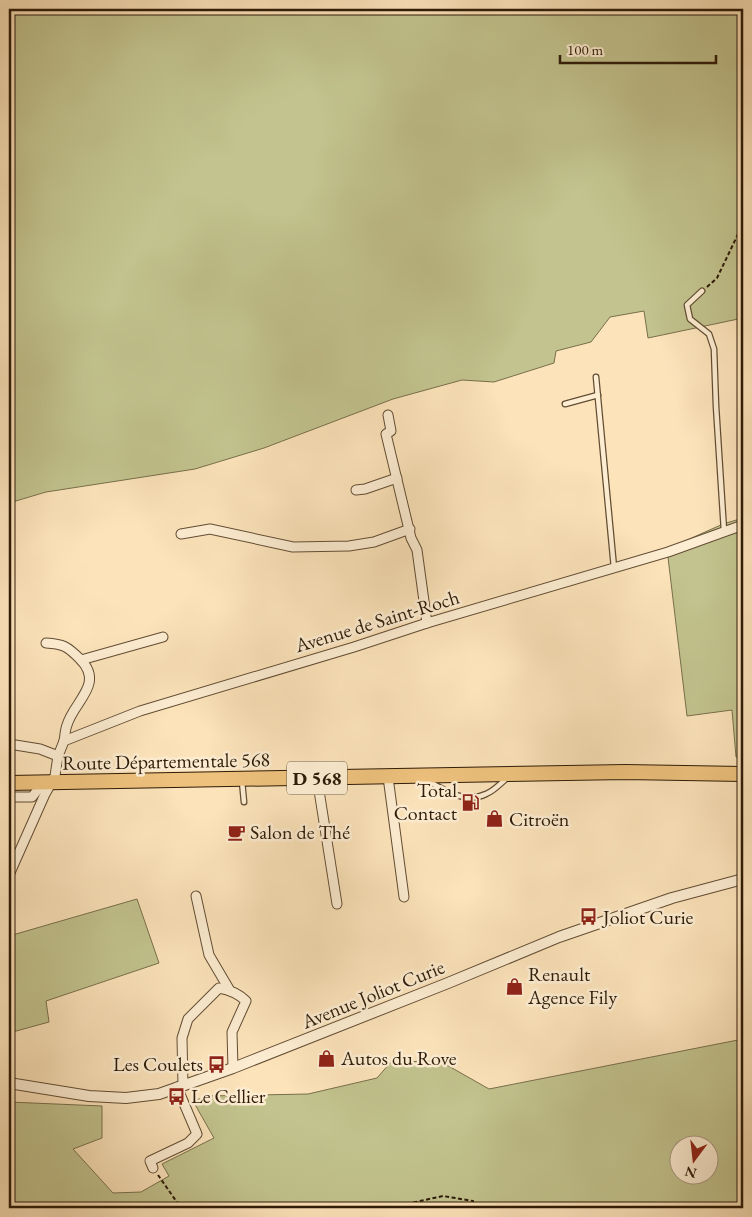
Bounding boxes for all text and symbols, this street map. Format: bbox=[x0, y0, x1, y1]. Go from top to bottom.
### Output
scale bar bbox=[560, 32, 716, 64]
text: 100 m bbox=[567, 40, 604, 59]
street label: Avenue de Saint-Roch bbox=[291, 584, 462, 659]
street label: Route Départementale 568 bbox=[62, 746, 270, 776]
road number: D 568 bbox=[287, 761, 347, 794]
place label: Total Contact bbox=[394, 777, 458, 826]
fuel station icon: Total Contact bbox=[461, 792, 481, 812]
place label: Citroën bbox=[509, 806, 570, 832]
shop icon: Citroën bbox=[485, 809, 505, 829]
place label: Salon de Thé bbox=[250, 819, 350, 845]
cafe icon: Salon de Thé bbox=[226, 822, 246, 842]
place label: Joliot Curie bbox=[601, 904, 694, 930]
bus stop icon: Joliot Curie bbox=[579, 907, 599, 927]
street label: Avenue Joliot Curie bbox=[297, 953, 448, 1035]
place label: Renault Agence Fily bbox=[527, 961, 617, 1010]
shop icon: Renault Agence Fily bbox=[504, 976, 524, 996]
place label: Autos du Rove bbox=[340, 1045, 457, 1071]
shop icon: Autos du Rove bbox=[317, 1048, 337, 1068]
place label: Les Coulets bbox=[113, 1051, 203, 1077]
bus stop icon: Les Coulets bbox=[207, 1054, 227, 1074]
place label: Le Cellier bbox=[191, 1083, 266, 1109]
bus stop icon: Le Cellier bbox=[167, 1086, 187, 1106]
north arrow bbox=[670, 1134, 720, 1184]
text: N bbox=[682, 1162, 698, 1183]

